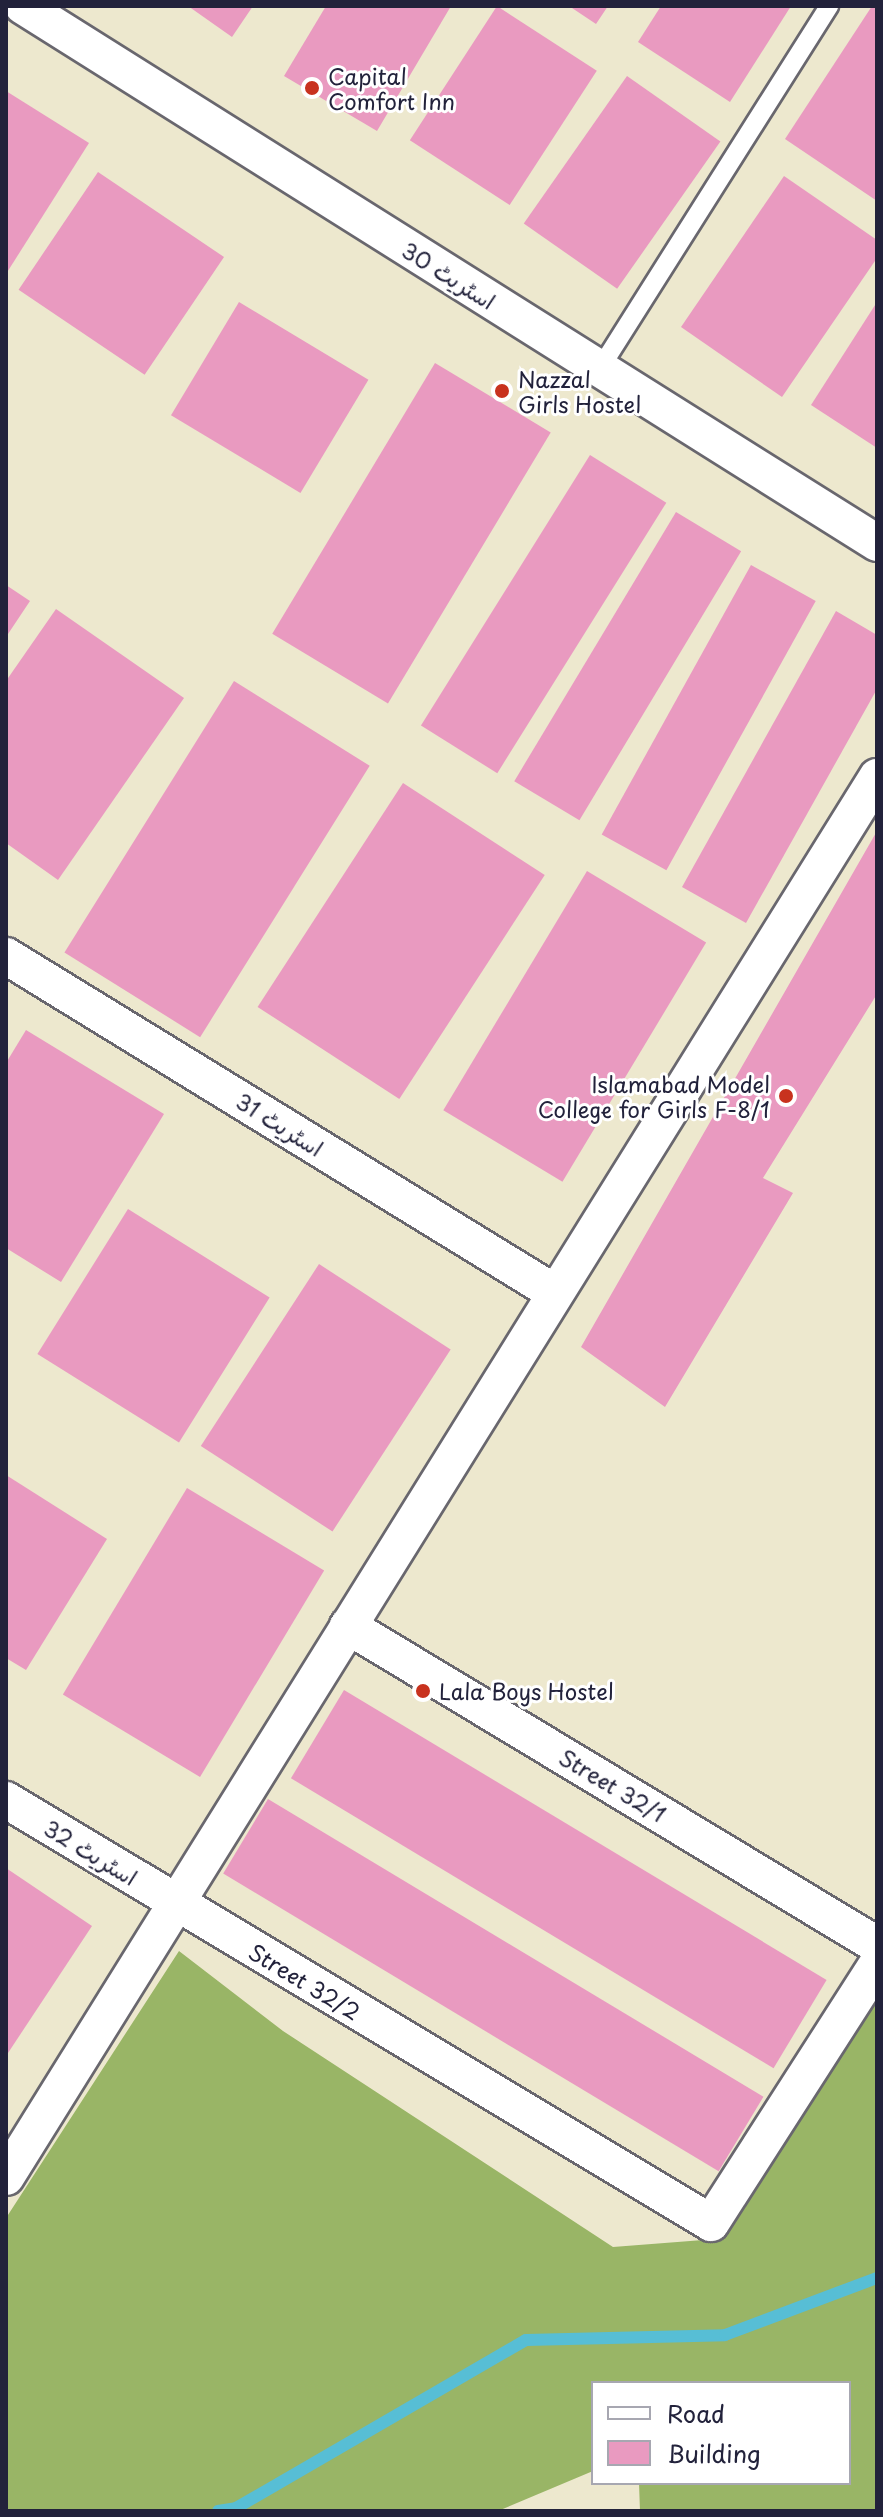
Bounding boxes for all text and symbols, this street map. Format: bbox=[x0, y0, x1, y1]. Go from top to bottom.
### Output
place label: Capital Comfort Inn bbox=[328, 62, 456, 114]
marker: Capital Comfort Inn bbox=[303, 79, 321, 97]
street label: اسٹریٹ 30 bbox=[398, 236, 500, 314]
place label: Nazzal Girls Hostel bbox=[518, 365, 642, 416]
marker: Nazzal Girls Hostel bbox=[493, 382, 511, 400]
place label: Islamabad Model College for Girls F-8/1 bbox=[536, 1070, 770, 1122]
street label: اسٹریٹ 31 bbox=[232, 1087, 328, 1161]
marker: Islamabad Model College for Girls F-8/1 bbox=[777, 1087, 795, 1105]
place label: Lala Boys Hostel bbox=[439, 1678, 615, 1704]
marker: Lala Boys Hostel bbox=[414, 1682, 432, 1700]
street label: Street 32/1 bbox=[554, 1742, 672, 1828]
street label: اسٹریٹ 32 bbox=[40, 1814, 142, 1890]
street label: Street 32/2 bbox=[244, 1937, 366, 2025]
legend bbox=[591, 2381, 851, 2485]
text: Road bbox=[667, 2395, 725, 2431]
text: Building bbox=[667, 2435, 761, 2471]

